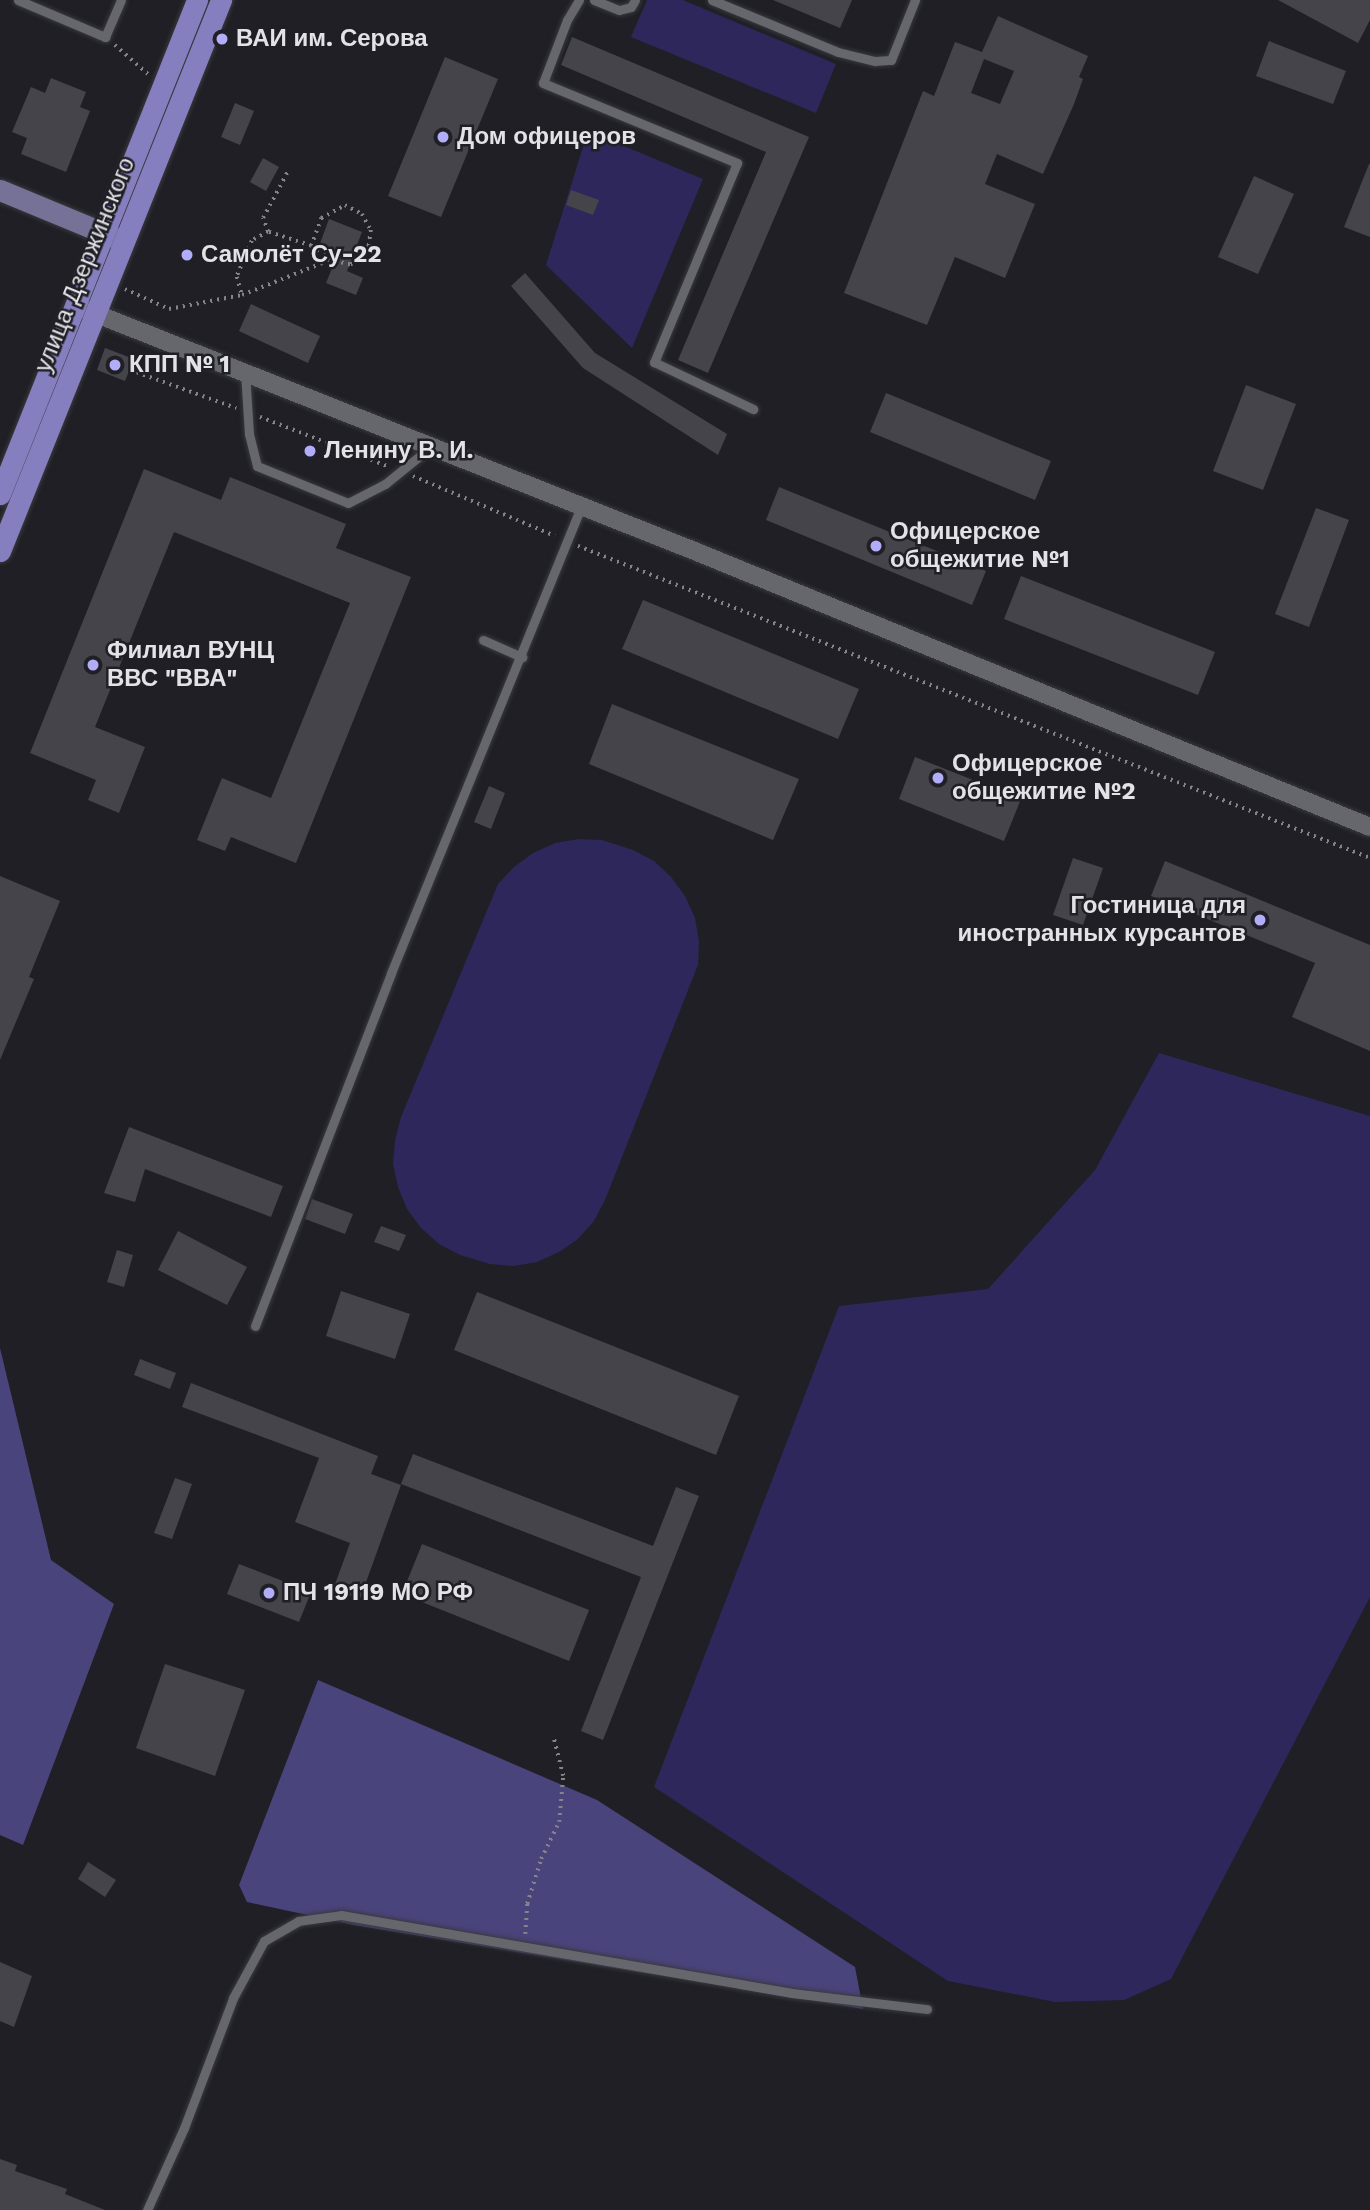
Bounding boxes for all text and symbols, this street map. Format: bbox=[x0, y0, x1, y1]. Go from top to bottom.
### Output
place label: ВАИ им. Серова bbox=[236, 25, 428, 53]
marker: ВАИ им. Серова bbox=[214, 31, 230, 47]
place label: Дом офицеров bbox=[457, 123, 636, 151]
marker: Дом офицеров bbox=[435, 129, 451, 145]
street label: улица Дзержинского bbox=[29, 153, 141, 377]
place label: Самолёт Су-22 bbox=[201, 241, 382, 269]
marker: Самолёт Су-22 bbox=[179, 247, 195, 263]
place label: КПП № 1 bbox=[129, 351, 230, 379]
marker: КПП № 1 bbox=[107, 357, 123, 373]
place label: Ленину В. И. bbox=[324, 437, 474, 465]
marker: Ленину В. И. bbox=[302, 443, 318, 459]
place label: Офицерское общежитие №1 bbox=[890, 518, 1070, 574]
marker: Офицерское общежитие №1 bbox=[868, 538, 884, 554]
place label: Филиал ВУНЦ ВВС "ВВА" bbox=[107, 637, 274, 693]
marker: Филиал ВУНЦ ВВС "ВВА" bbox=[85, 657, 101, 673]
place label: Офицерское общежитие №2 bbox=[952, 750, 1135, 806]
marker: Офицерское общежитие №2 bbox=[930, 770, 946, 786]
place label: Гостиница для иностранных курсантов bbox=[958, 892, 1246, 948]
marker: Гостиница для иностранных курсантов bbox=[1252, 912, 1268, 928]
place label: ПЧ 19119 МО РФ bbox=[283, 1579, 473, 1607]
marker: ПЧ 19119 МО РФ bbox=[261, 1585, 277, 1601]

